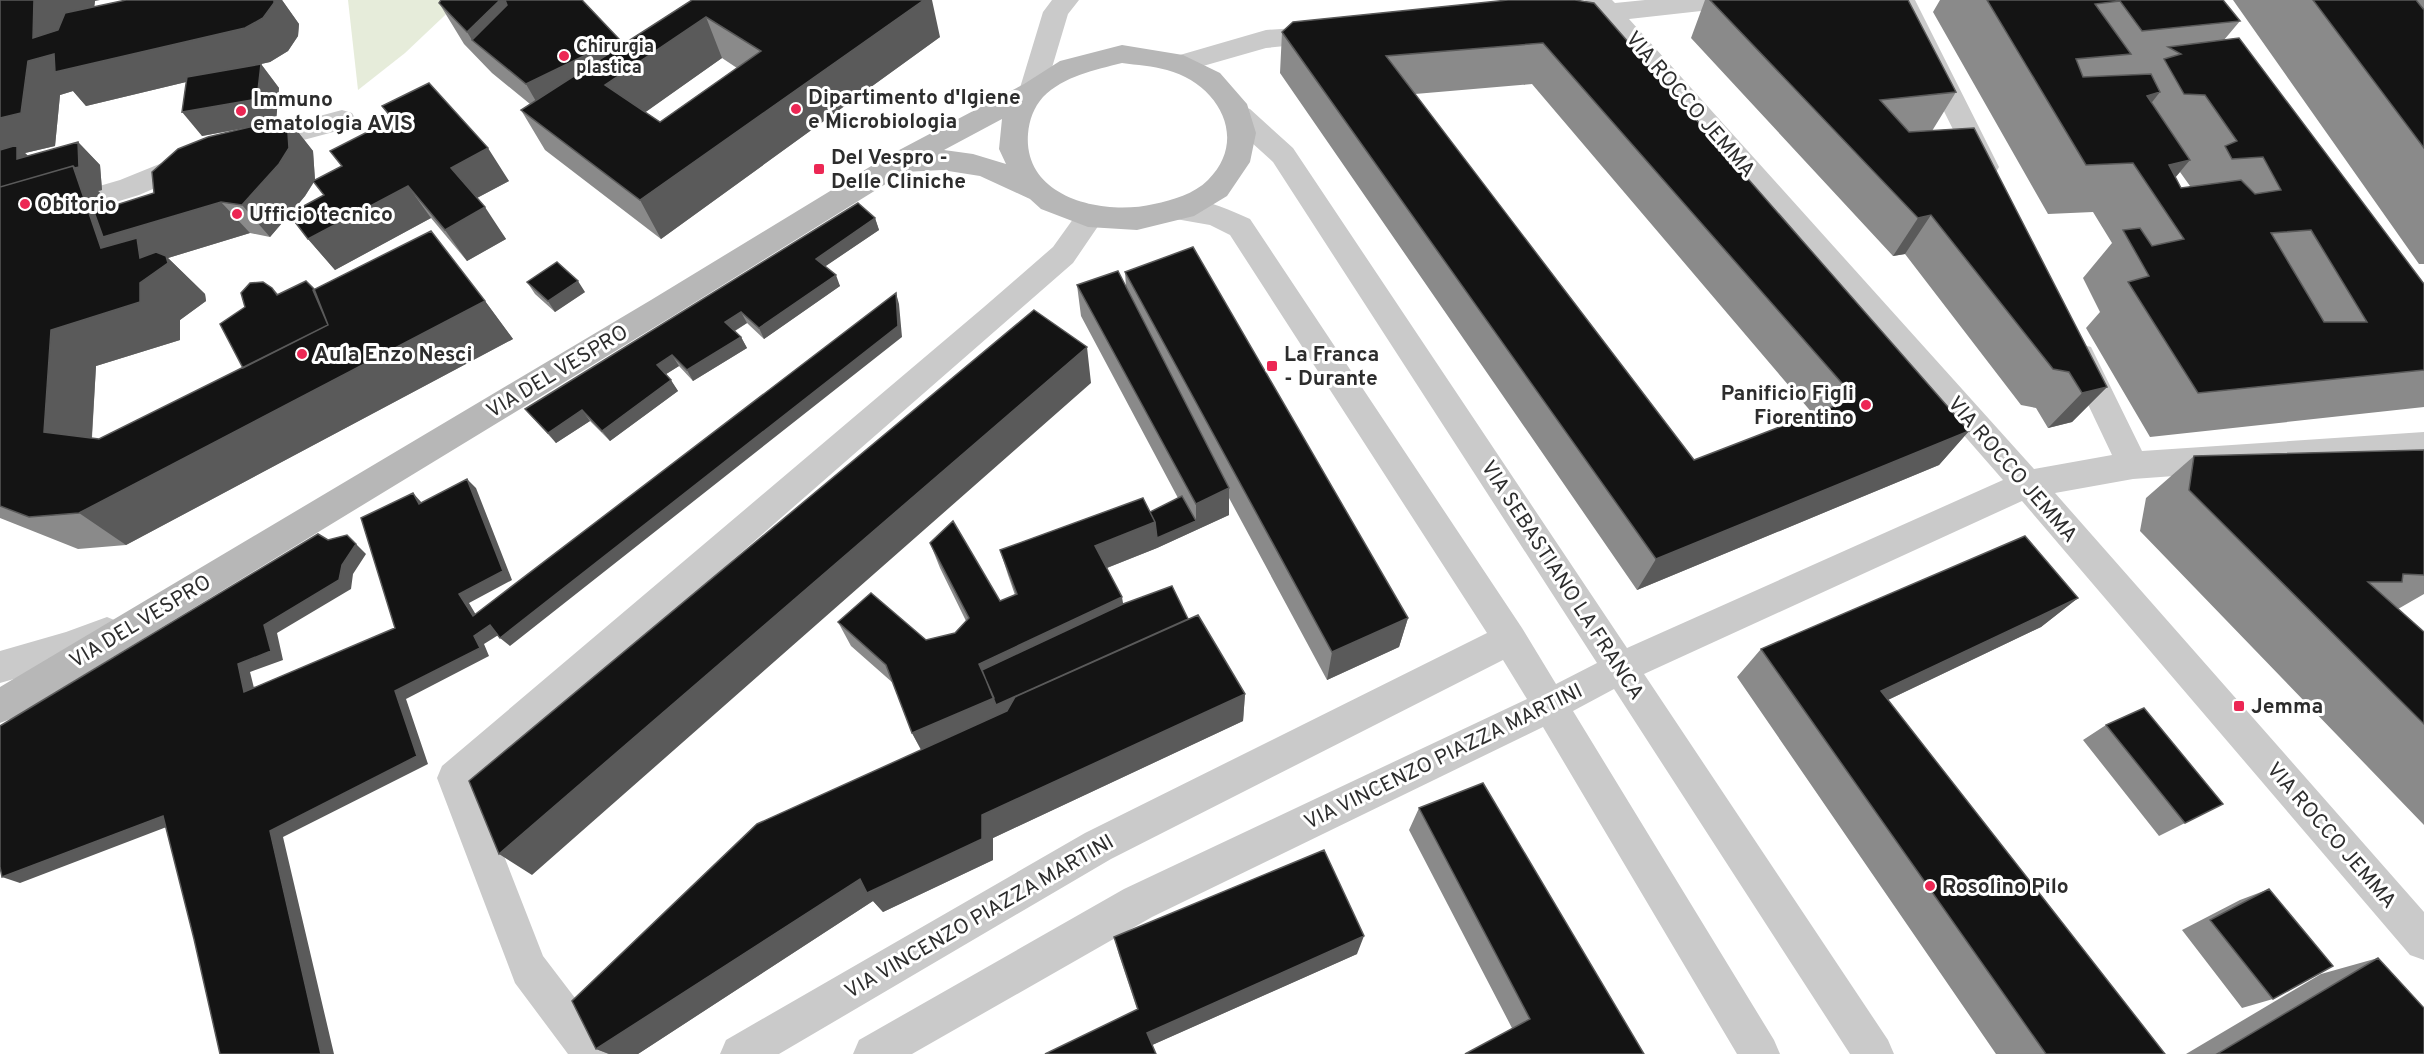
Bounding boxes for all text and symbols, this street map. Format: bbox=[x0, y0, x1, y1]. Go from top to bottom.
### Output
street label: VIA ROCCO JEMMA bbox=[1619, 26, 1761, 184]
place label: Chirurgia plastica bbox=[576, 36, 654, 80]
marker: Chirurgia plastica bbox=[557, 49, 571, 63]
place label: Dipartimento d'Igiene e Microbiologia bbox=[808, 85, 1021, 136]
place label: Immuno ematologia AVIS bbox=[253, 87, 413, 138]
marker: Dipartimento d'Igiene e Microbiologia bbox=[789, 102, 803, 116]
marker: Immuno ematologia AVIS bbox=[234, 104, 248, 118]
place label: Del Vespro - Delle Cliniche bbox=[831, 145, 966, 196]
marker: Del Vespro - Delle Cliniche bbox=[812, 162, 826, 176]
place label: Obitorio bbox=[37, 192, 117, 219]
marker: Obitorio bbox=[18, 197, 32, 211]
place label: Ufficio tecnico bbox=[249, 202, 393, 229]
marker: Ufficio tecnico bbox=[230, 207, 244, 221]
street label: VIA DEL VESPRO bbox=[482, 319, 633, 425]
place label: Aula Enzo Nesci bbox=[314, 342, 472, 369]
place label: La Franca - Durante bbox=[1284, 342, 1379, 393]
marker: Aula Enzo Nesci bbox=[295, 347, 309, 361]
marker: La Franca - Durante bbox=[1265, 359, 1279, 373]
place label: Panificio Figli Fiorentino bbox=[1721, 381, 1854, 432]
street label: VIA ROCCO JEMMA bbox=[1941, 391, 2083, 549]
marker: Panificio Figli Fiorentino bbox=[1859, 398, 1873, 412]
street label: VIA SEBASTIANO LA FRANCA bbox=[1474, 456, 1649, 706]
street label: VIA DEL VESPRO bbox=[65, 569, 216, 675]
street label: VIA VINCENZO PIAZZA MARTINI bbox=[1300, 678, 1587, 837]
place label: Jemma bbox=[2251, 694, 2323, 721]
marker: Jemma bbox=[2232, 699, 2246, 713]
street label: VIA ROCCO JEMMA bbox=[2260, 757, 2402, 915]
street label: VIA VINCENZO PIAZZA MARTINI bbox=[840, 829, 1119, 1006]
place label: Rosolino Pilo bbox=[1942, 874, 2069, 901]
marker: Rosolino Pilo bbox=[1923, 879, 1937, 893]

